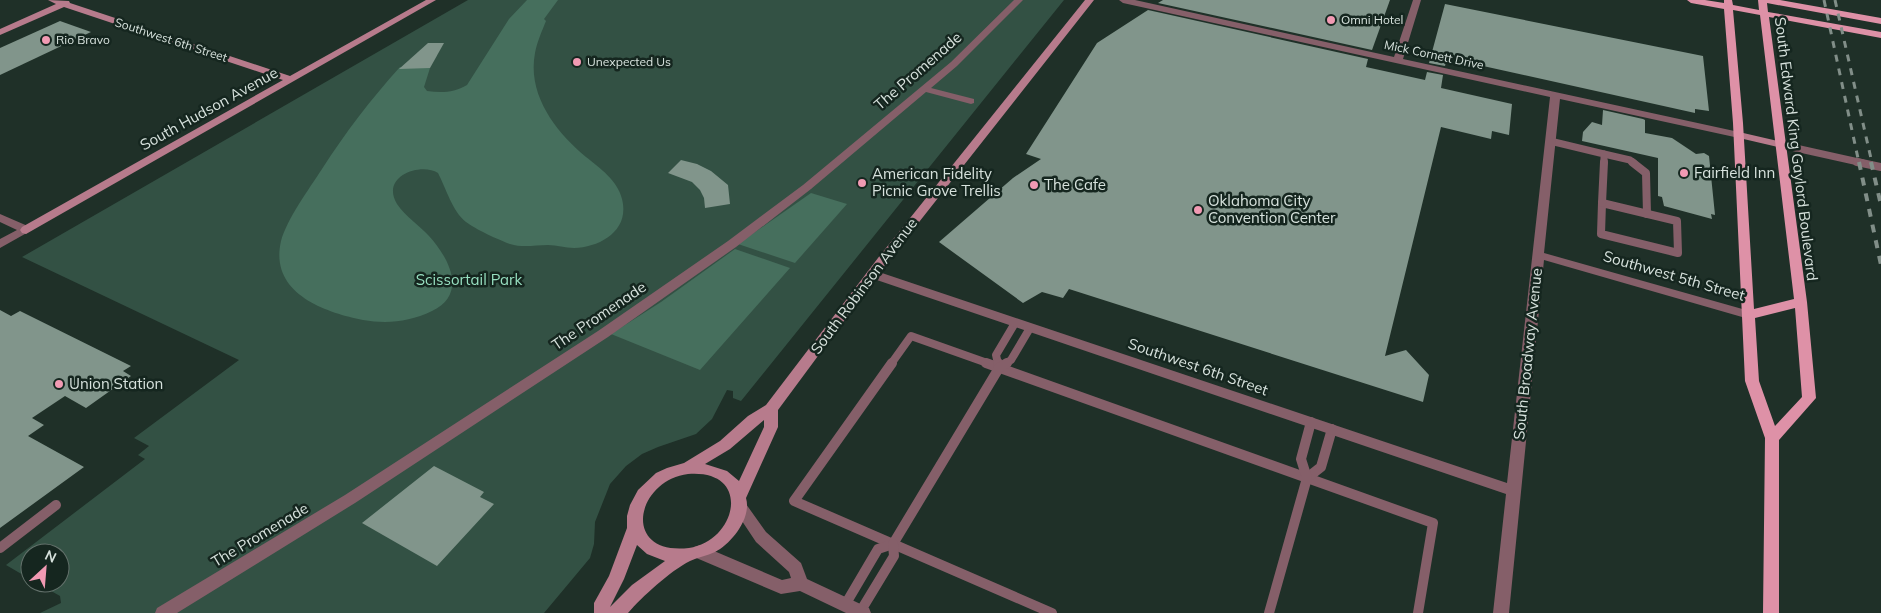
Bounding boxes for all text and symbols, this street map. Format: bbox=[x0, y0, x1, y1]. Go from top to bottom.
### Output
place label: Omni Hotel bbox=[1341, 12, 1403, 27]
street label: Southwest 6th Street bbox=[113, 14, 229, 65]
marker: Omni Hotel bbox=[1325, 14, 1337, 26]
street label: South Edward King Gaylord Boulevard bbox=[1771, 16, 1822, 282]
street label: The Promenade bbox=[870, 27, 965, 114]
place label: Rio Bravo bbox=[56, 32, 110, 47]
marker: Rio Bravo bbox=[40, 34, 52, 46]
street label: Mick Cornett Drive bbox=[1383, 37, 1485, 72]
place label: Unexpected Us bbox=[587, 54, 671, 69]
marker: Unexpected Us bbox=[571, 56, 583, 68]
street label: South Hudson Avenue bbox=[137, 63, 281, 154]
place label: Fairfield Inn bbox=[1694, 163, 1775, 182]
place label: American Fidelity Picnic Grove Trellis bbox=[872, 164, 1001, 200]
marker: Fairfield Inn bbox=[1678, 167, 1690, 179]
place label: The Cafe bbox=[1044, 175, 1106, 194]
marker: American Fidelity Picnic Grove Trellis bbox=[856, 177, 868, 189]
marker: The Cafe bbox=[1028, 179, 1040, 191]
place label: Oklahoma City Convention Center bbox=[1208, 191, 1336, 227]
marker: Oklahoma City Convention Center bbox=[1192, 204, 1204, 216]
street label: South Robinson Avenue bbox=[806, 214, 921, 358]
street label: Southwest 5th Street bbox=[1601, 246, 1747, 305]
street label: South Broadway Avenue bbox=[1509, 267, 1546, 441]
park label: Scissortail Park bbox=[416, 270, 523, 289]
street label: The Promenade bbox=[548, 277, 650, 354]
street label: Southwest 6th Street bbox=[1126, 334, 1271, 399]
place label: Union Station bbox=[69, 374, 163, 393]
marker: Union Station bbox=[53, 378, 65, 390]
street label: The Promenade bbox=[208, 498, 312, 571]
north arrow bbox=[20, 543, 70, 593]
text: N bbox=[42, 546, 59, 567]

